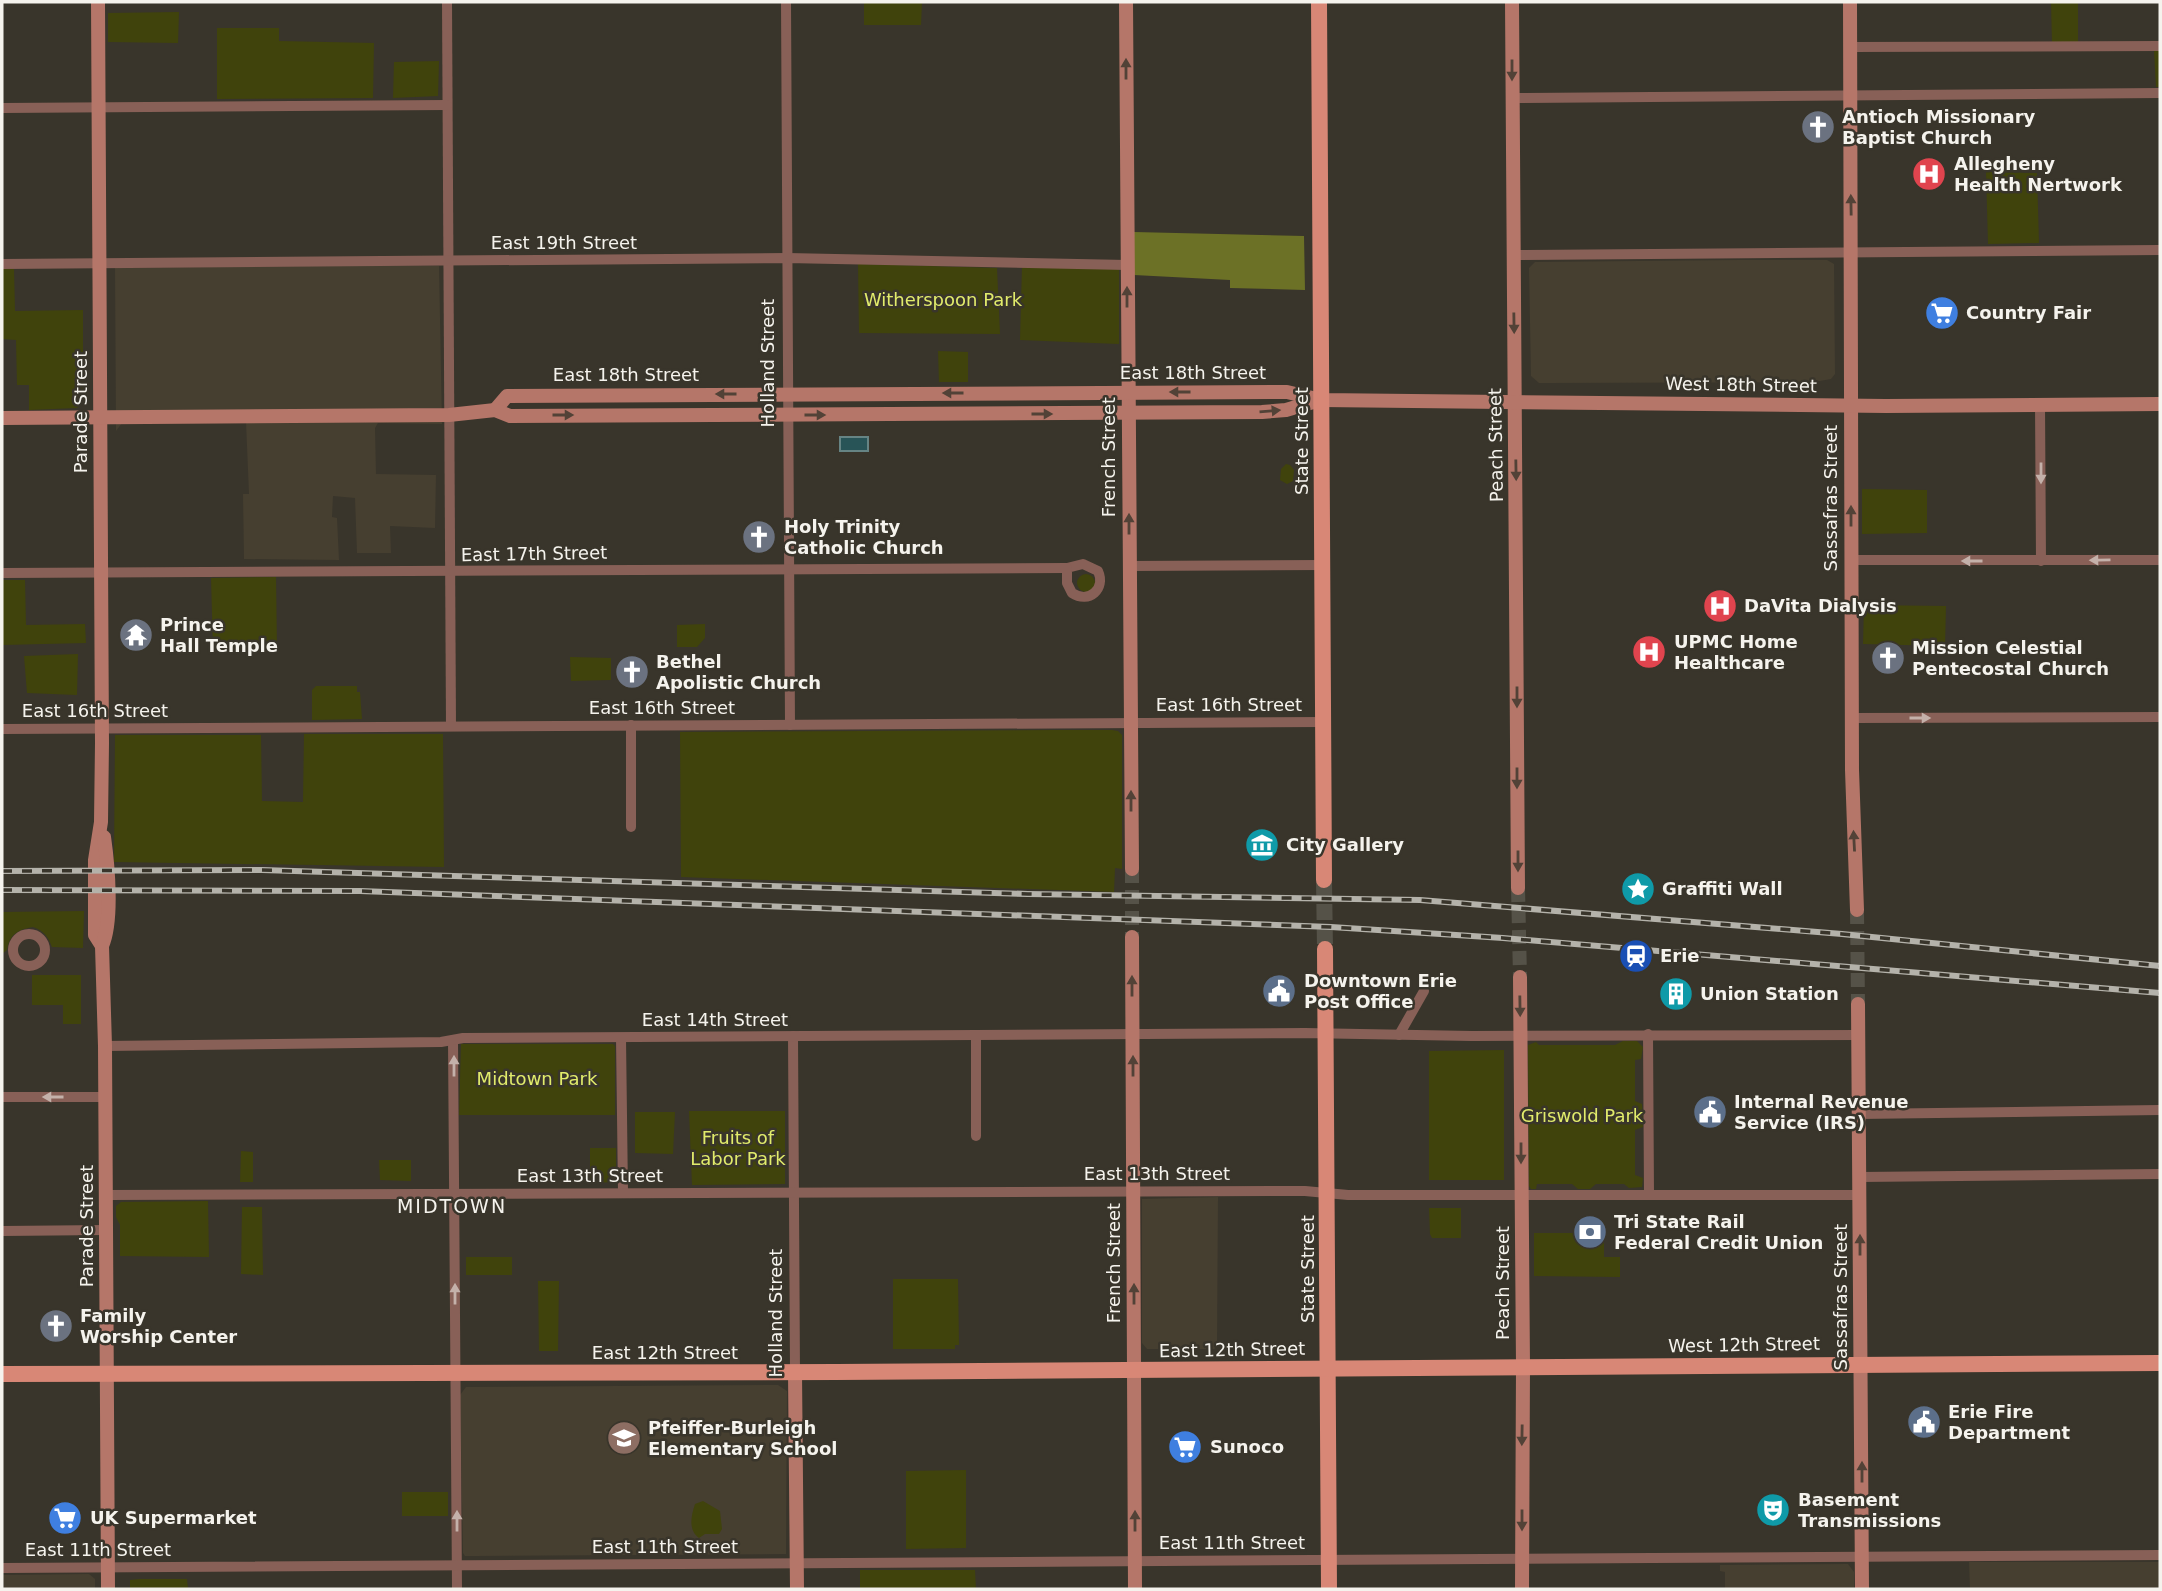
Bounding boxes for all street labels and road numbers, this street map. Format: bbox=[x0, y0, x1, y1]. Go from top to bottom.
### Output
street label: East 19th Street bbox=[491, 232, 637, 253]
street label: Holland Street bbox=[757, 299, 778, 427]
street label: Parade Street bbox=[70, 351, 91, 473]
street label: East 18th Street bbox=[1120, 362, 1266, 383]
street label: East 18th Street bbox=[553, 364, 699, 385]
street label: West 18th Street bbox=[1665, 373, 1817, 396]
street label: State Street bbox=[1291, 387, 1312, 495]
street label: Peach Street bbox=[1484, 388, 1507, 502]
street label: French Street bbox=[1098, 397, 1119, 517]
street label: Sassafras Street bbox=[1820, 425, 1841, 571]
street label: East 17th Street bbox=[461, 542, 607, 565]
street label: East 16th Street bbox=[1156, 694, 1302, 715]
street label: East 16th Street bbox=[589, 697, 735, 718]
street label: East 16th Street bbox=[22, 700, 168, 721]
street label: East 14th Street bbox=[642, 1009, 788, 1030]
street label: East 13th Street bbox=[1084, 1163, 1230, 1184]
street label: Parade Street bbox=[76, 1165, 97, 1287]
street label: East 13th Street bbox=[517, 1165, 663, 1186]
street label: French Street bbox=[1103, 1203, 1124, 1323]
street label: State Street bbox=[1297, 1215, 1318, 1323]
street label: Sassafras Street bbox=[1830, 1224, 1851, 1370]
street label: Peach Street bbox=[1492, 1226, 1513, 1340]
street label: Holland Street bbox=[765, 1249, 786, 1377]
street label: West 12th Street bbox=[1668, 1333, 1820, 1356]
street label: East 12th Street bbox=[1159, 1338, 1305, 1361]
street label: East 12th Street bbox=[592, 1342, 738, 1363]
street label: East 11th Street bbox=[1159, 1532, 1305, 1553]
street label: East 11th Street bbox=[592, 1536, 738, 1557]
street label: East 11th Street bbox=[25, 1539, 171, 1560]

